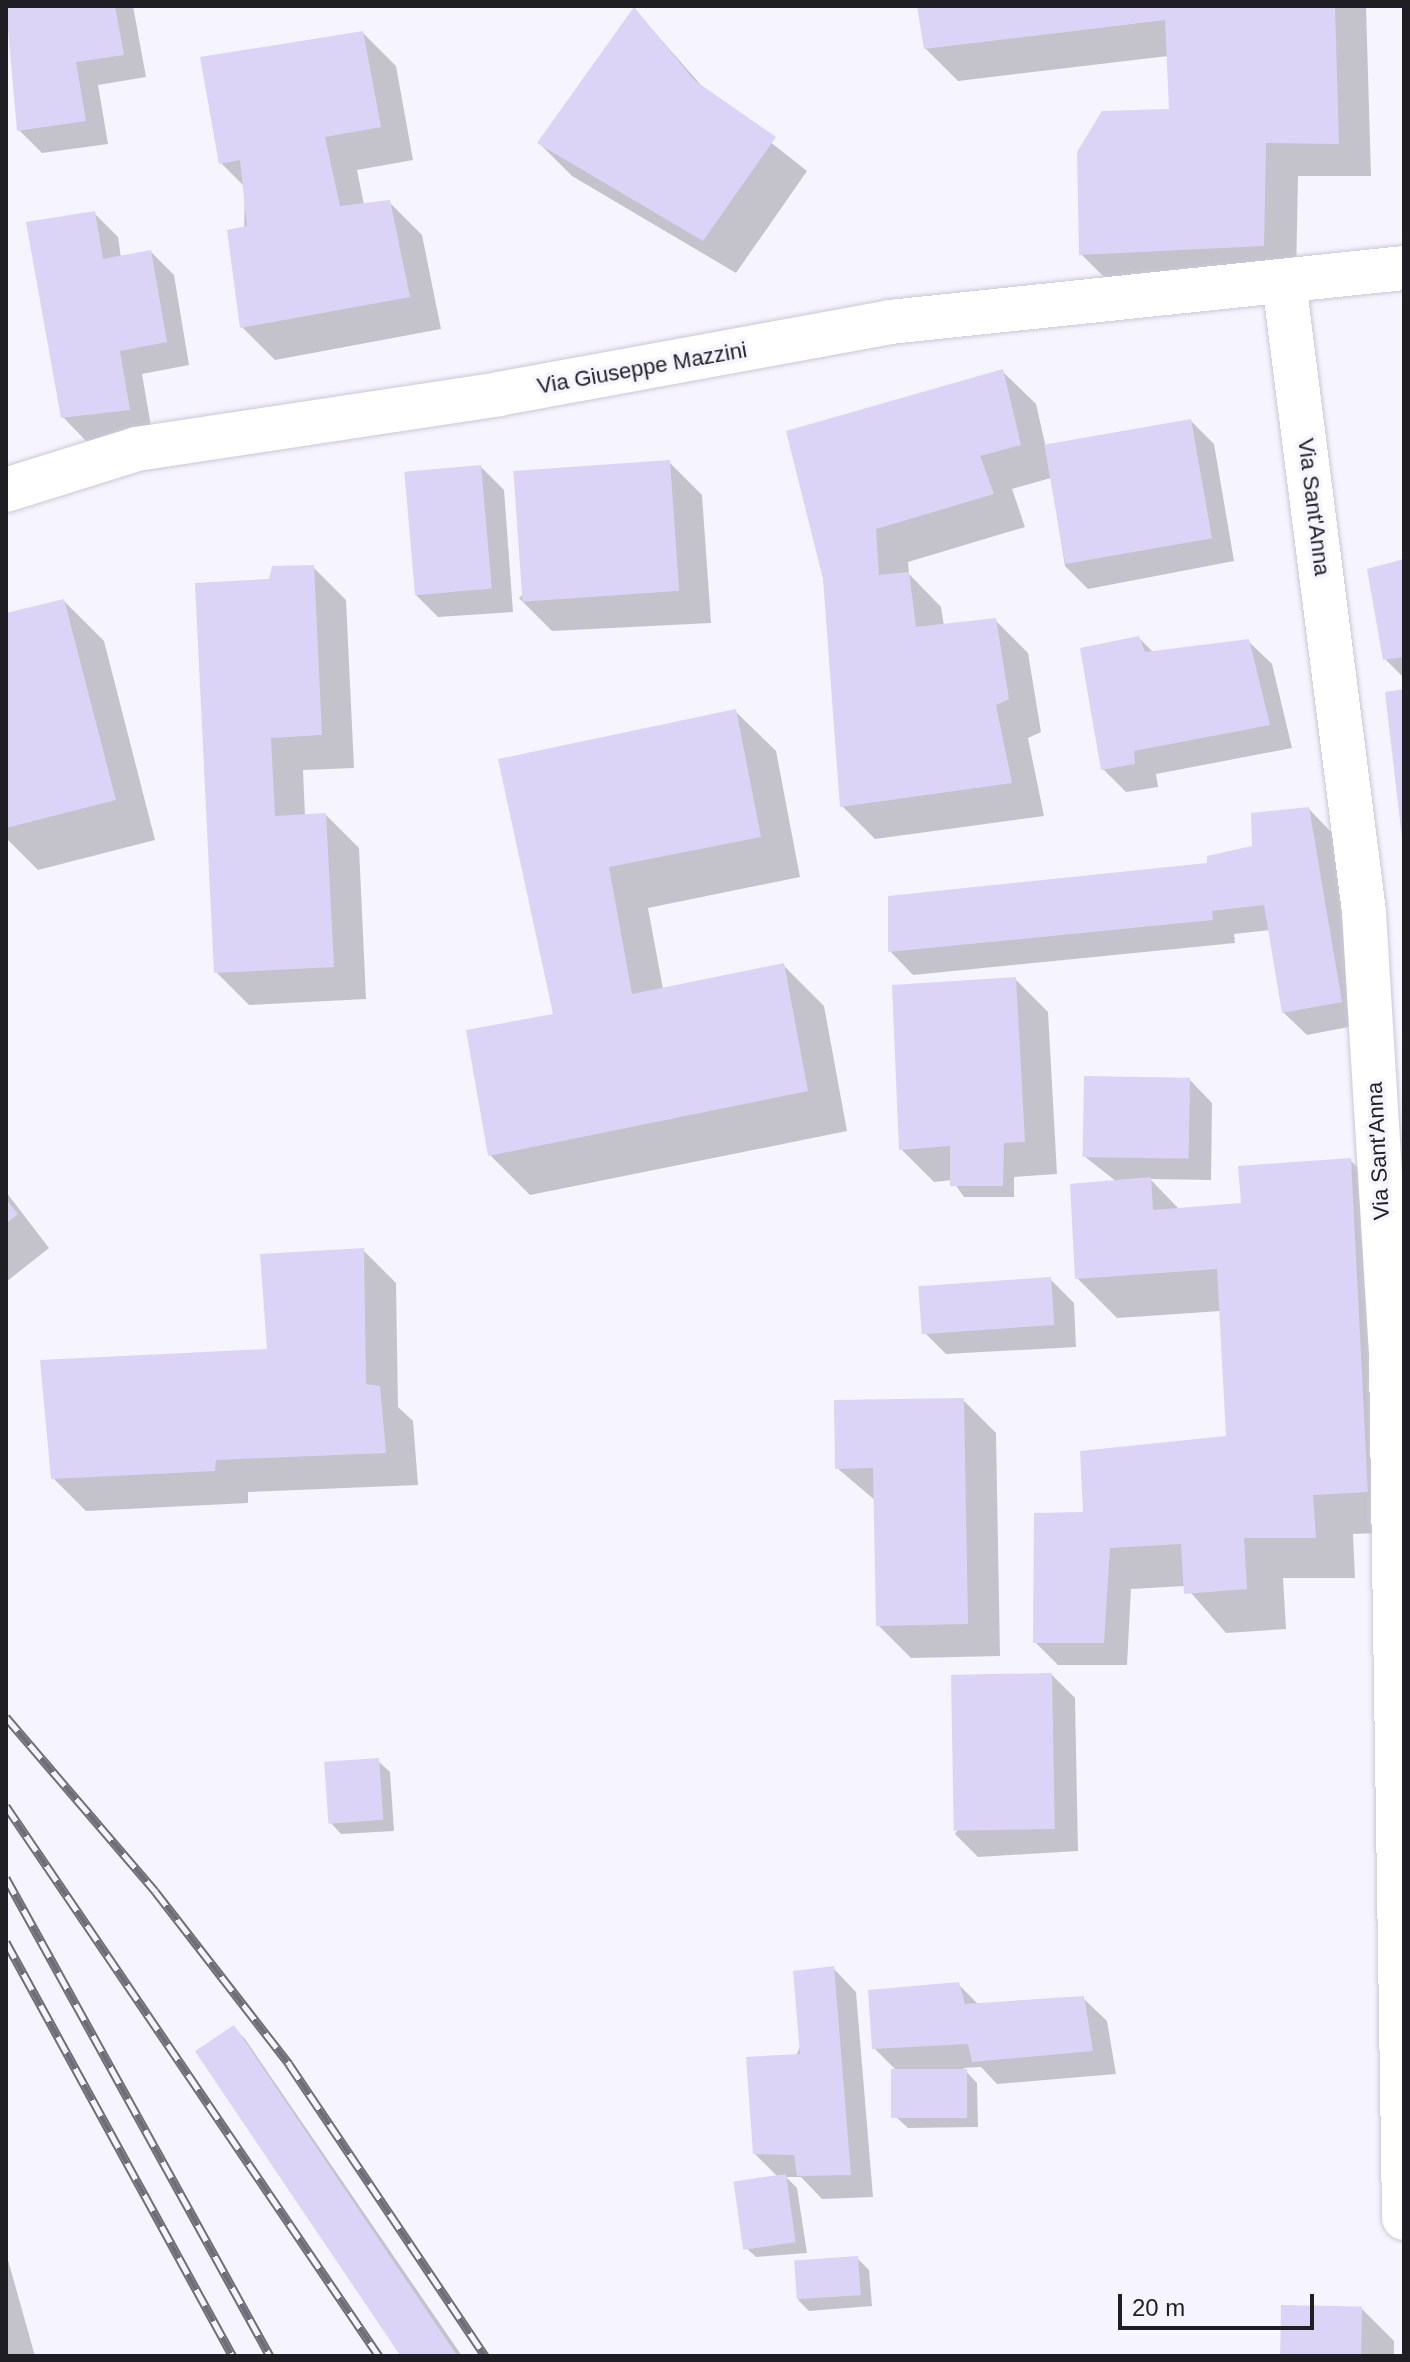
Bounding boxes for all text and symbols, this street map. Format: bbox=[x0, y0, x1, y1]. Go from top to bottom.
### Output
street label: Via Giuseppe Mazzini bbox=[535, 337, 749, 399]
street label: Via Sant'Anna bbox=[1292, 437, 1336, 577]
street label: Via Sant'Anna bbox=[1361, 1081, 1395, 1221]
scale bar bbox=[1122, 2278, 1318, 2328]
text: 20 m bbox=[1132, 2294, 1185, 2321]

